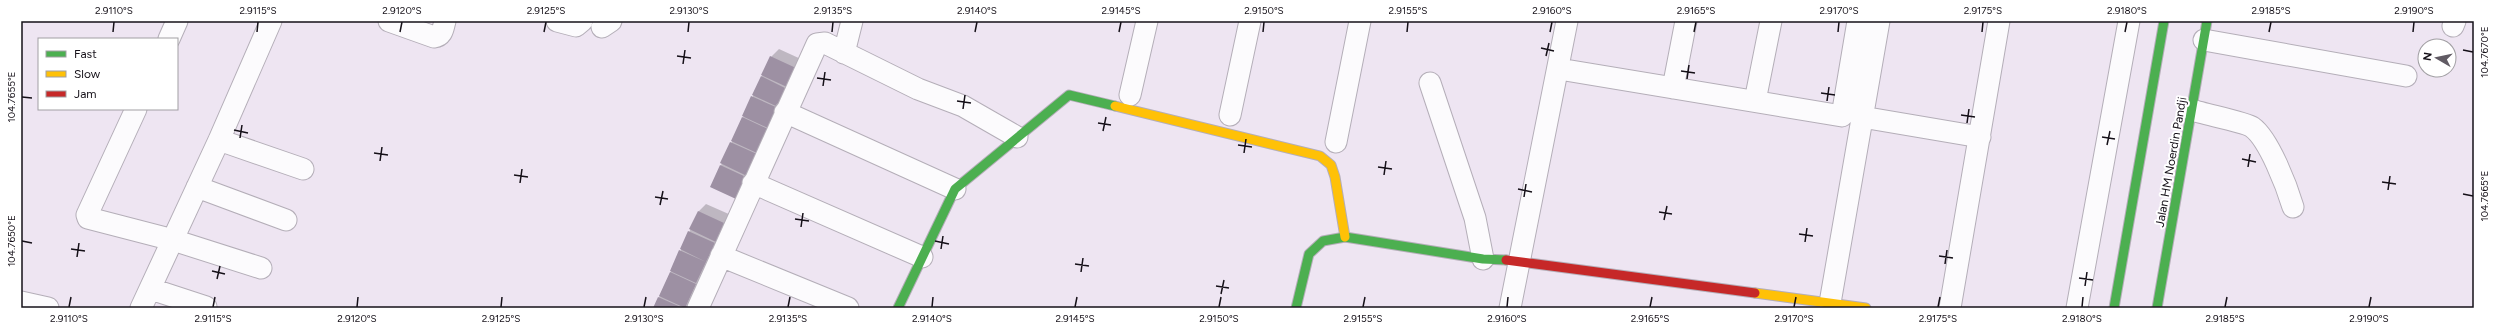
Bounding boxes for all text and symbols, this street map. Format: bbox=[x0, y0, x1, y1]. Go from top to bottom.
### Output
text: 2.9110°S bbox=[95, 4, 133, 17]
text: 2.9115°S bbox=[239, 4, 277, 17]
text: 2.9120°S bbox=[382, 4, 422, 17]
text: 2.9125°S bbox=[527, 4, 565, 17]
text: 2.9130°S bbox=[669, 4, 709, 17]
text: 2.9135°S bbox=[814, 4, 852, 17]
text: 2.9140°S bbox=[957, 4, 997, 17]
text: 2.9145°S bbox=[1101, 4, 1141, 17]
text: 2.9150°S bbox=[1244, 4, 1284, 17]
text: 2.9155°S bbox=[1389, 4, 1427, 17]
text: 2.9160°S bbox=[1532, 4, 1572, 17]
text: 2.9165°S bbox=[1677, 4, 1715, 17]
text: 2.9170°S bbox=[1819, 4, 1859, 17]
text: 2.9175°S bbox=[1964, 4, 2002, 17]
text: 2.9180°S bbox=[2107, 4, 2147, 17]
text: 2.9185°S bbox=[2251, 4, 2291, 17]
text: 2.9190°S bbox=[2394, 4, 2434, 17]
text: 104.7670°E bbox=[2478, 26, 2491, 78]
legend bbox=[38, 38, 178, 110]
north arrow bbox=[2417, 38, 2457, 78]
text: Fast bbox=[74, 47, 97, 61]
text: N bbox=[2421, 51, 2435, 62]
text: Slow bbox=[74, 67, 101, 81]
text: 104.7655°E bbox=[5, 71, 18, 122]
text: Jam bbox=[74, 87, 97, 101]
street label: Jalan HM Noerdin Pandji bbox=[2153, 96, 2189, 228]
text: 104.7665°E bbox=[2478, 170, 2491, 221]
text: 104.7650°E bbox=[5, 215, 18, 267]
text: 2.9110°S bbox=[50, 312, 88, 325]
text: 2.9115°S bbox=[194, 312, 232, 325]
text: 2.9120°S bbox=[337, 312, 377, 325]
text: 2.9125°S bbox=[482, 312, 520, 325]
text: 2.9130°S bbox=[624, 312, 664, 325]
text: 2.9135°S bbox=[769, 312, 807, 325]
text: 2.9140°S bbox=[912, 312, 952, 325]
text: 2.9145°S bbox=[1055, 312, 1095, 325]
text: 2.9150°S bbox=[1199, 312, 1239, 325]
text: 2.9155°S bbox=[1344, 312, 1382, 325]
text: 2.9160°S bbox=[1487, 312, 1527, 325]
text: 2.9165°S bbox=[1631, 312, 1669, 325]
text: 2.9170°S bbox=[1774, 312, 1814, 325]
text: 2.9175°S bbox=[1919, 312, 1957, 325]
text: 2.9180°S bbox=[2062, 312, 2102, 325]
text: 2.9185°S bbox=[2205, 312, 2245, 325]
text: 2.9190°S bbox=[2349, 312, 2389, 325]

